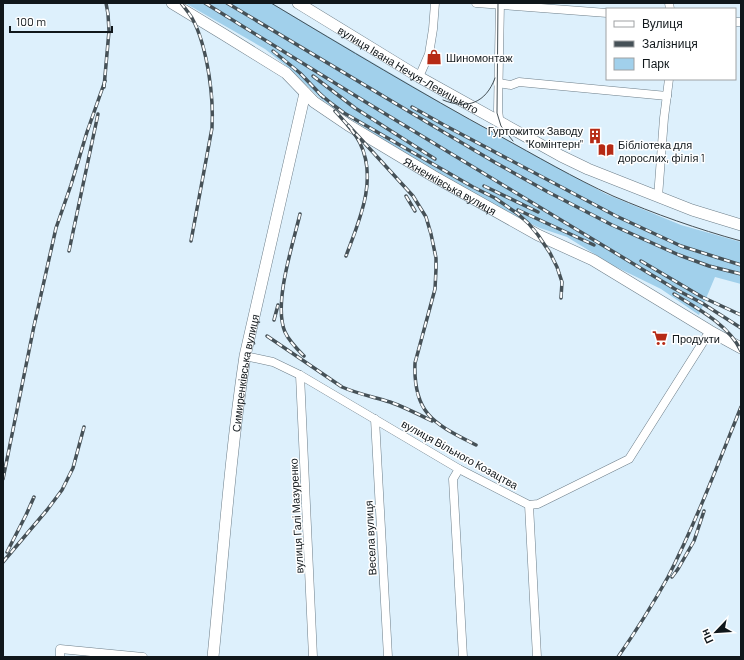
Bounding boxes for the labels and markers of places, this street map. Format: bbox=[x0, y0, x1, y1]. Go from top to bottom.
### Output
shop icon: Шиномонтаж bbox=[425, 48, 443, 66]
place label: Шиномонтаж bbox=[446, 51, 513, 64]
place label: Гуртожиток Заводу "Комінтерн" bbox=[488, 124, 583, 150]
building icon: Гуртожиток Заводу "Комінтерн" bbox=[586, 127, 604, 145]
place label: Бiблiотека для дорослих, фiлiя 1 bbox=[618, 138, 705, 164]
library icon: Бiблiотека для дорослих, фiлiя 1 bbox=[597, 141, 615, 159]
supermarket icon: Продукти bbox=[651, 329, 669, 347]
place label: Продукти bbox=[672, 332, 720, 345]

